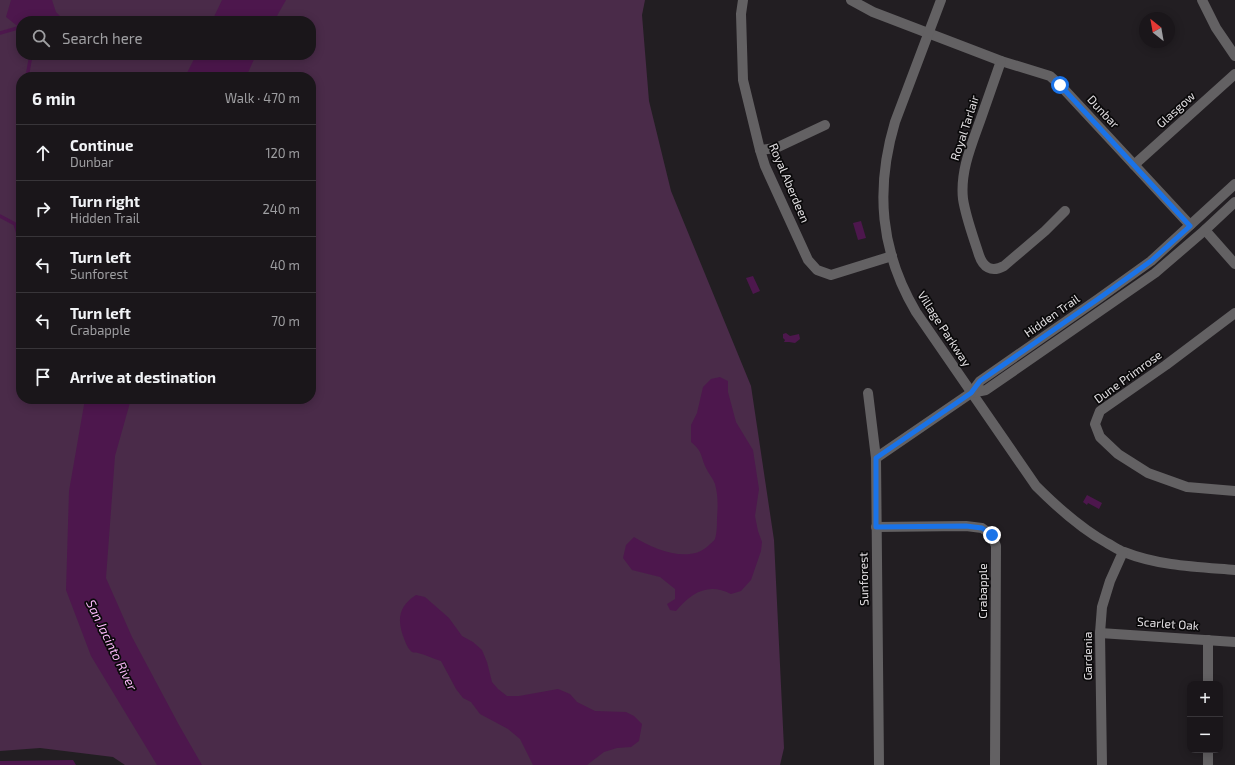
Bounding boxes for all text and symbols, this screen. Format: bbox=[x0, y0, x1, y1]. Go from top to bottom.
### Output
north arrow bbox=[1139, 12, 1175, 48]
search box bbox=[16, 16, 316, 60]
icon: search bbox=[30, 27, 52, 49]
text: Search here bbox=[62, 29, 143, 47]
route start bbox=[1051, 76, 1069, 94]
text: 6 min bbox=[32, 88, 76, 108]
street label: Glasgow bbox=[1153, 88, 1198, 130]
text: Walk · 470 m bbox=[225, 90, 300, 106]
street label: Dunbar bbox=[1085, 92, 1123, 131]
street label: Royal Tarlair bbox=[947, 93, 981, 162]
text: Continue bbox=[70, 136, 133, 154]
street label: Royal Aberdeen bbox=[767, 141, 813, 224]
icon: ahead bbox=[32, 142, 54, 164]
text: 120 m bbox=[265, 145, 300, 161]
text: Dunbar bbox=[70, 154, 113, 170]
text: Turn right bbox=[70, 192, 140, 210]
icon: right bbox=[32, 198, 54, 220]
text: 240 m bbox=[263, 201, 300, 217]
text: Hidden Trail bbox=[70, 210, 140, 226]
text: Turn left bbox=[70, 248, 131, 266]
icon: left bbox=[32, 254, 54, 276]
text: 40 m bbox=[270, 257, 300, 273]
text: Sunforest bbox=[70, 266, 128, 282]
street label: Village Parkway bbox=[915, 288, 975, 369]
street label: Hidden Trail bbox=[1021, 291, 1082, 339]
text: Turn left bbox=[70, 304, 131, 322]
icon: left bbox=[32, 310, 54, 332]
text: 70 m bbox=[271, 313, 300, 329]
text: Crabapple bbox=[70, 322, 130, 338]
street label: Dune Primrose bbox=[1091, 347, 1164, 405]
icon: arrive bbox=[32, 366, 54, 388]
text: Arrive at destination bbox=[70, 368, 216, 386]
route end bbox=[983, 526, 1001, 544]
street label: Sunforest bbox=[856, 552, 870, 606]
street label: Crabapple bbox=[975, 563, 989, 619]
water label: San Jacinto River bbox=[83, 597, 141, 694]
street label: Scarlet Oak bbox=[1137, 614, 1199, 632]
street label: Gardenia bbox=[1080, 632, 1094, 680]
map controls bbox=[1187, 681, 1223, 753]
button: + bbox=[1187, 681, 1223, 717]
button: − bbox=[1187, 717, 1223, 753]

